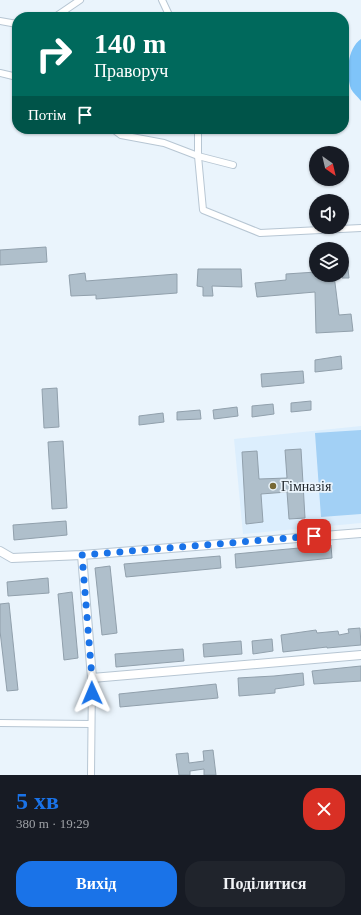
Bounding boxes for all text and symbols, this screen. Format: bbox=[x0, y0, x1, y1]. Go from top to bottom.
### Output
icon: right bbox=[28, 28, 80, 80]
text: 140 m bbox=[94, 28, 166, 59]
text: Праворуч bbox=[94, 61, 168, 81]
icon: arrive bbox=[74, 104, 96, 126]
text: Потім bbox=[28, 107, 66, 123]
north arrow bbox=[309, 146, 349, 186]
map controls bbox=[309, 146, 349, 282]
button: sound bbox=[309, 194, 349, 234]
button: layers bbox=[309, 242, 349, 282]
place label: Гімназія bbox=[281, 479, 332, 494]
marker: Гімназія bbox=[268, 481, 278, 491]
pin bbox=[297, 519, 331, 553]
icon: arrive bbox=[303, 525, 325, 547]
position arrow bbox=[71, 672, 113, 714]
text: 5 хв bbox=[16, 788, 59, 814]
button: close bbox=[303, 788, 345, 830]
text: 380 m · 19:29 bbox=[16, 816, 89, 831]
button: Вихід bbox=[16, 861, 177, 907]
button: Поділитися bbox=[185, 861, 345, 907]

